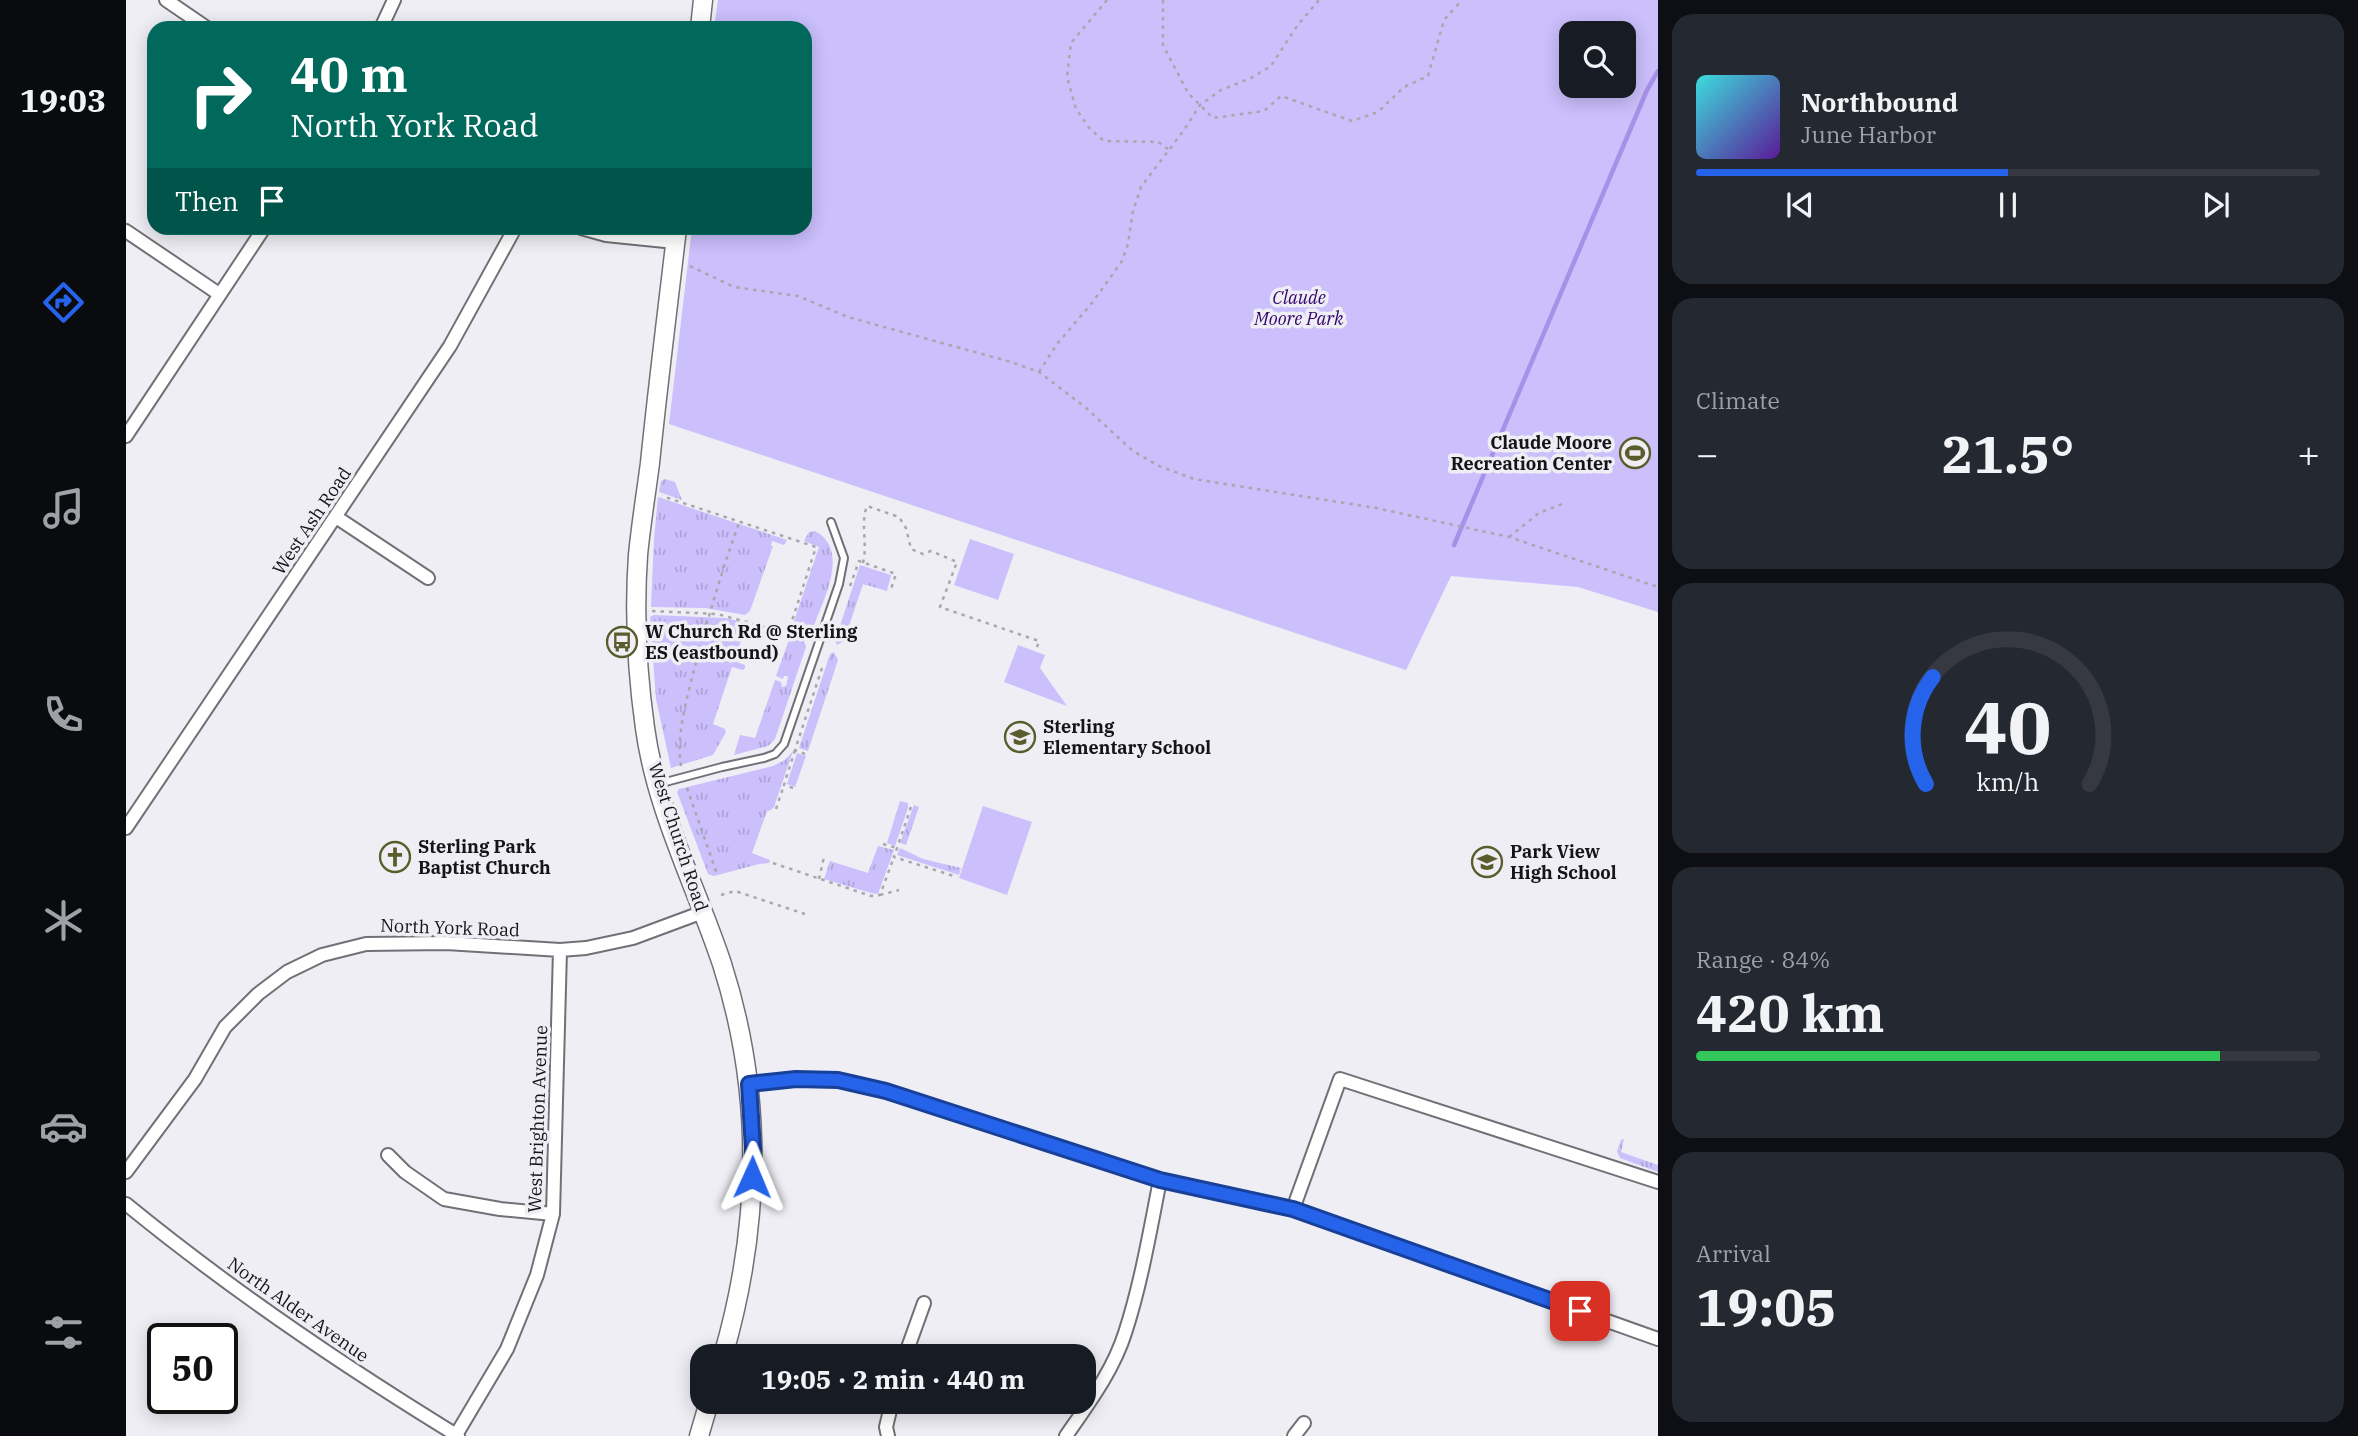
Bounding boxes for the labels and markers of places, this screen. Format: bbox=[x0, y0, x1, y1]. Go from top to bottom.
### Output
place label: Claude Moore Recreation Center bbox=[1451, 431, 1612, 475]
sports icon: Claude Moore Recreation Center bbox=[1618, 436, 1652, 470]
place label: W Church Rd @ Sterling ES (eastbound) bbox=[645, 620, 858, 664]
bus stop icon: W Church Rd @ Sterling ES (eastbound) bbox=[605, 625, 639, 659]
place label: Sterling Elementary School bbox=[1043, 715, 1211, 759]
school or university icon: Sterling Elementary School bbox=[1003, 720, 1037, 754]
place label: Sterling Park Baptist Church bbox=[418, 835, 551, 879]
church icon: Sterling Park Baptist Church bbox=[378, 840, 412, 874]
place label: Park View High School bbox=[1510, 840, 1617, 884]
school or university icon: Park View High School bbox=[1470, 845, 1504, 879]
pin bbox=[1550, 1281, 1610, 1341]

